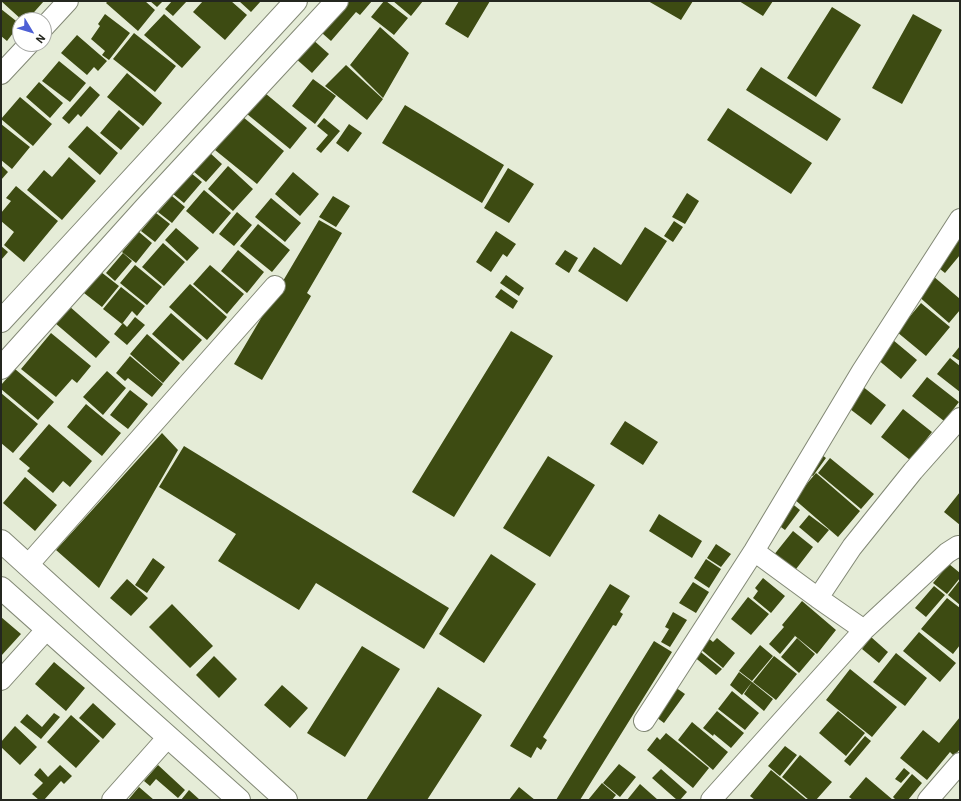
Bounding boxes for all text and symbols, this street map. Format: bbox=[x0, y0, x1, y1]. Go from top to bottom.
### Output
north arrow bbox=[12, 12, 52, 52]
text: N bbox=[33, 31, 49, 46]

